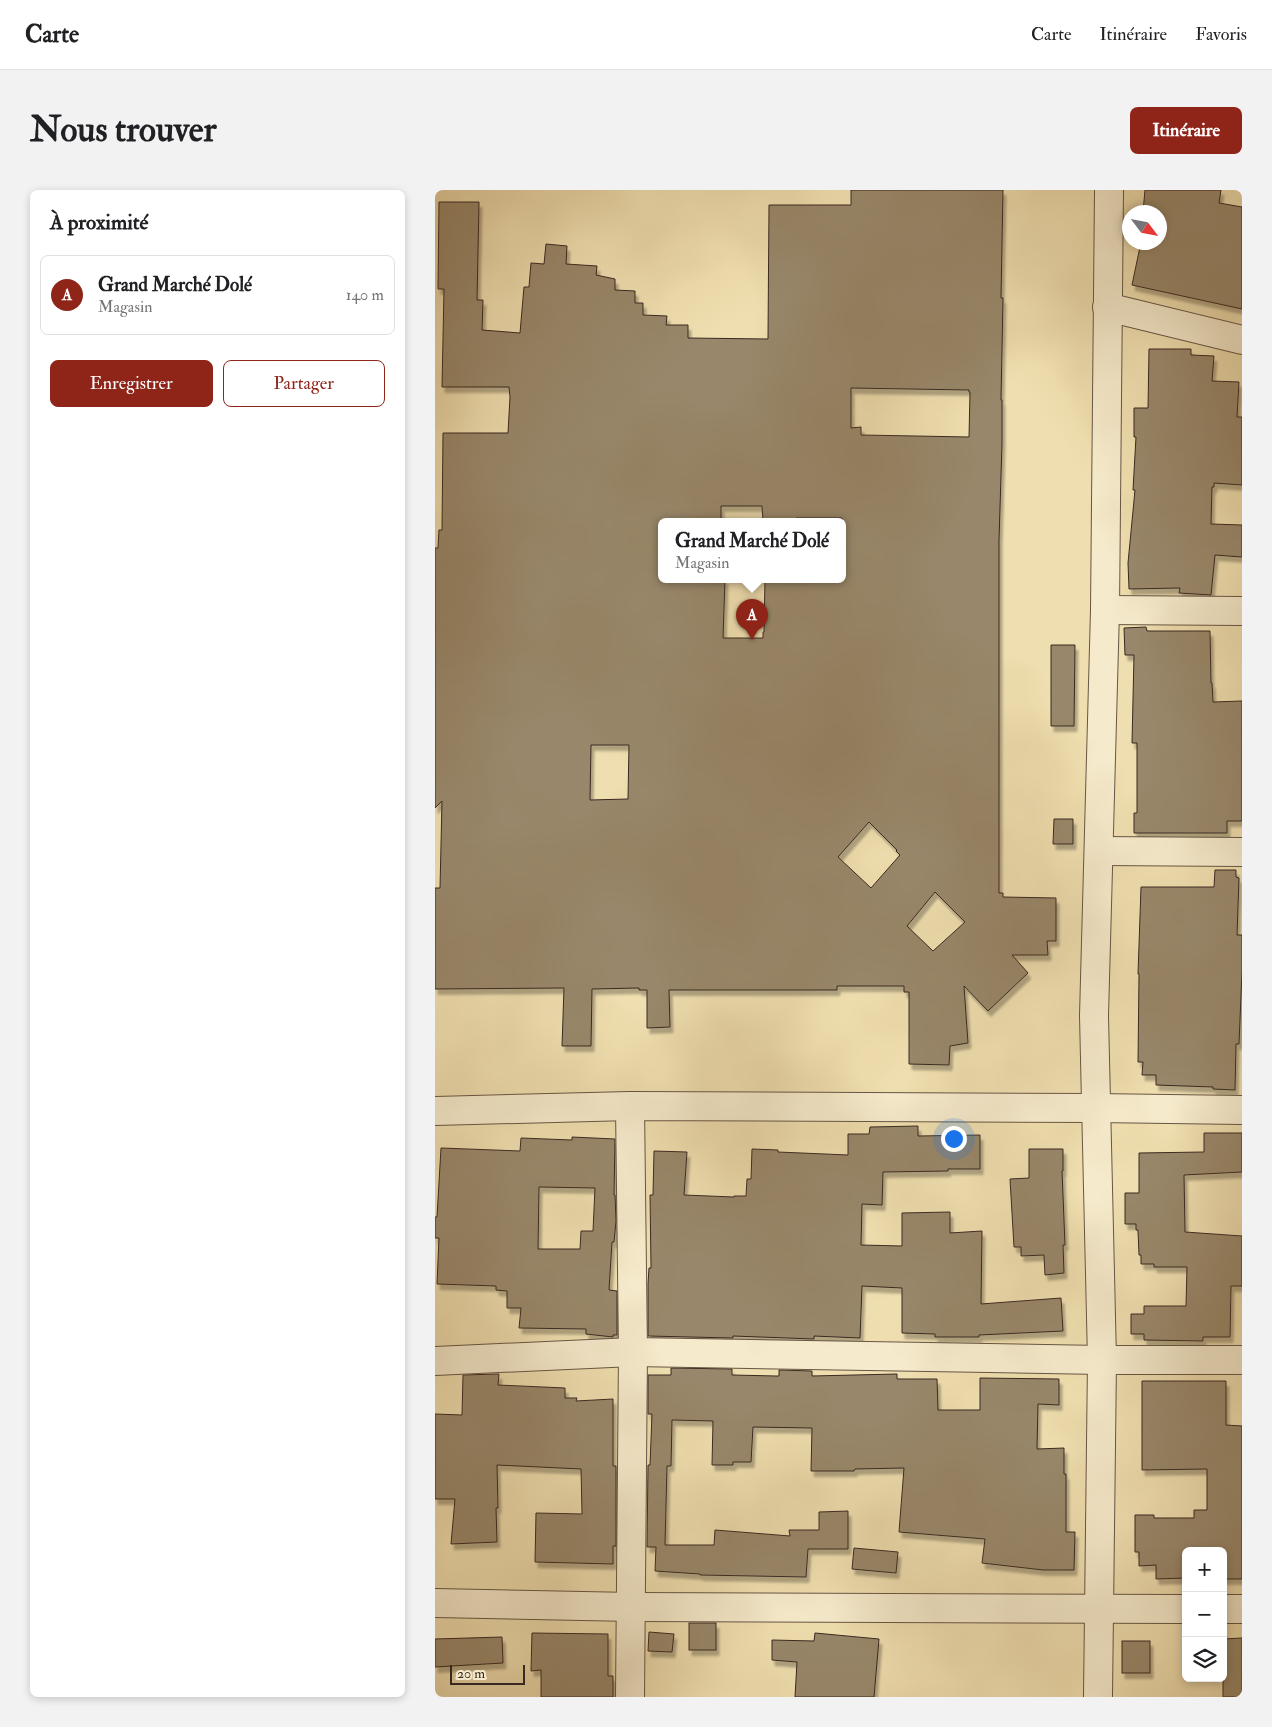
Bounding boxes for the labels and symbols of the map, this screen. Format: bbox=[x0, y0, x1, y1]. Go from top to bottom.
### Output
north arrow bbox=[1122, 205, 1167, 250]
pin: A bbox=[736, 599, 768, 640]
your location bbox=[941, 1126, 967, 1152]
scale bar bbox=[450, 1662, 525, 1685]

